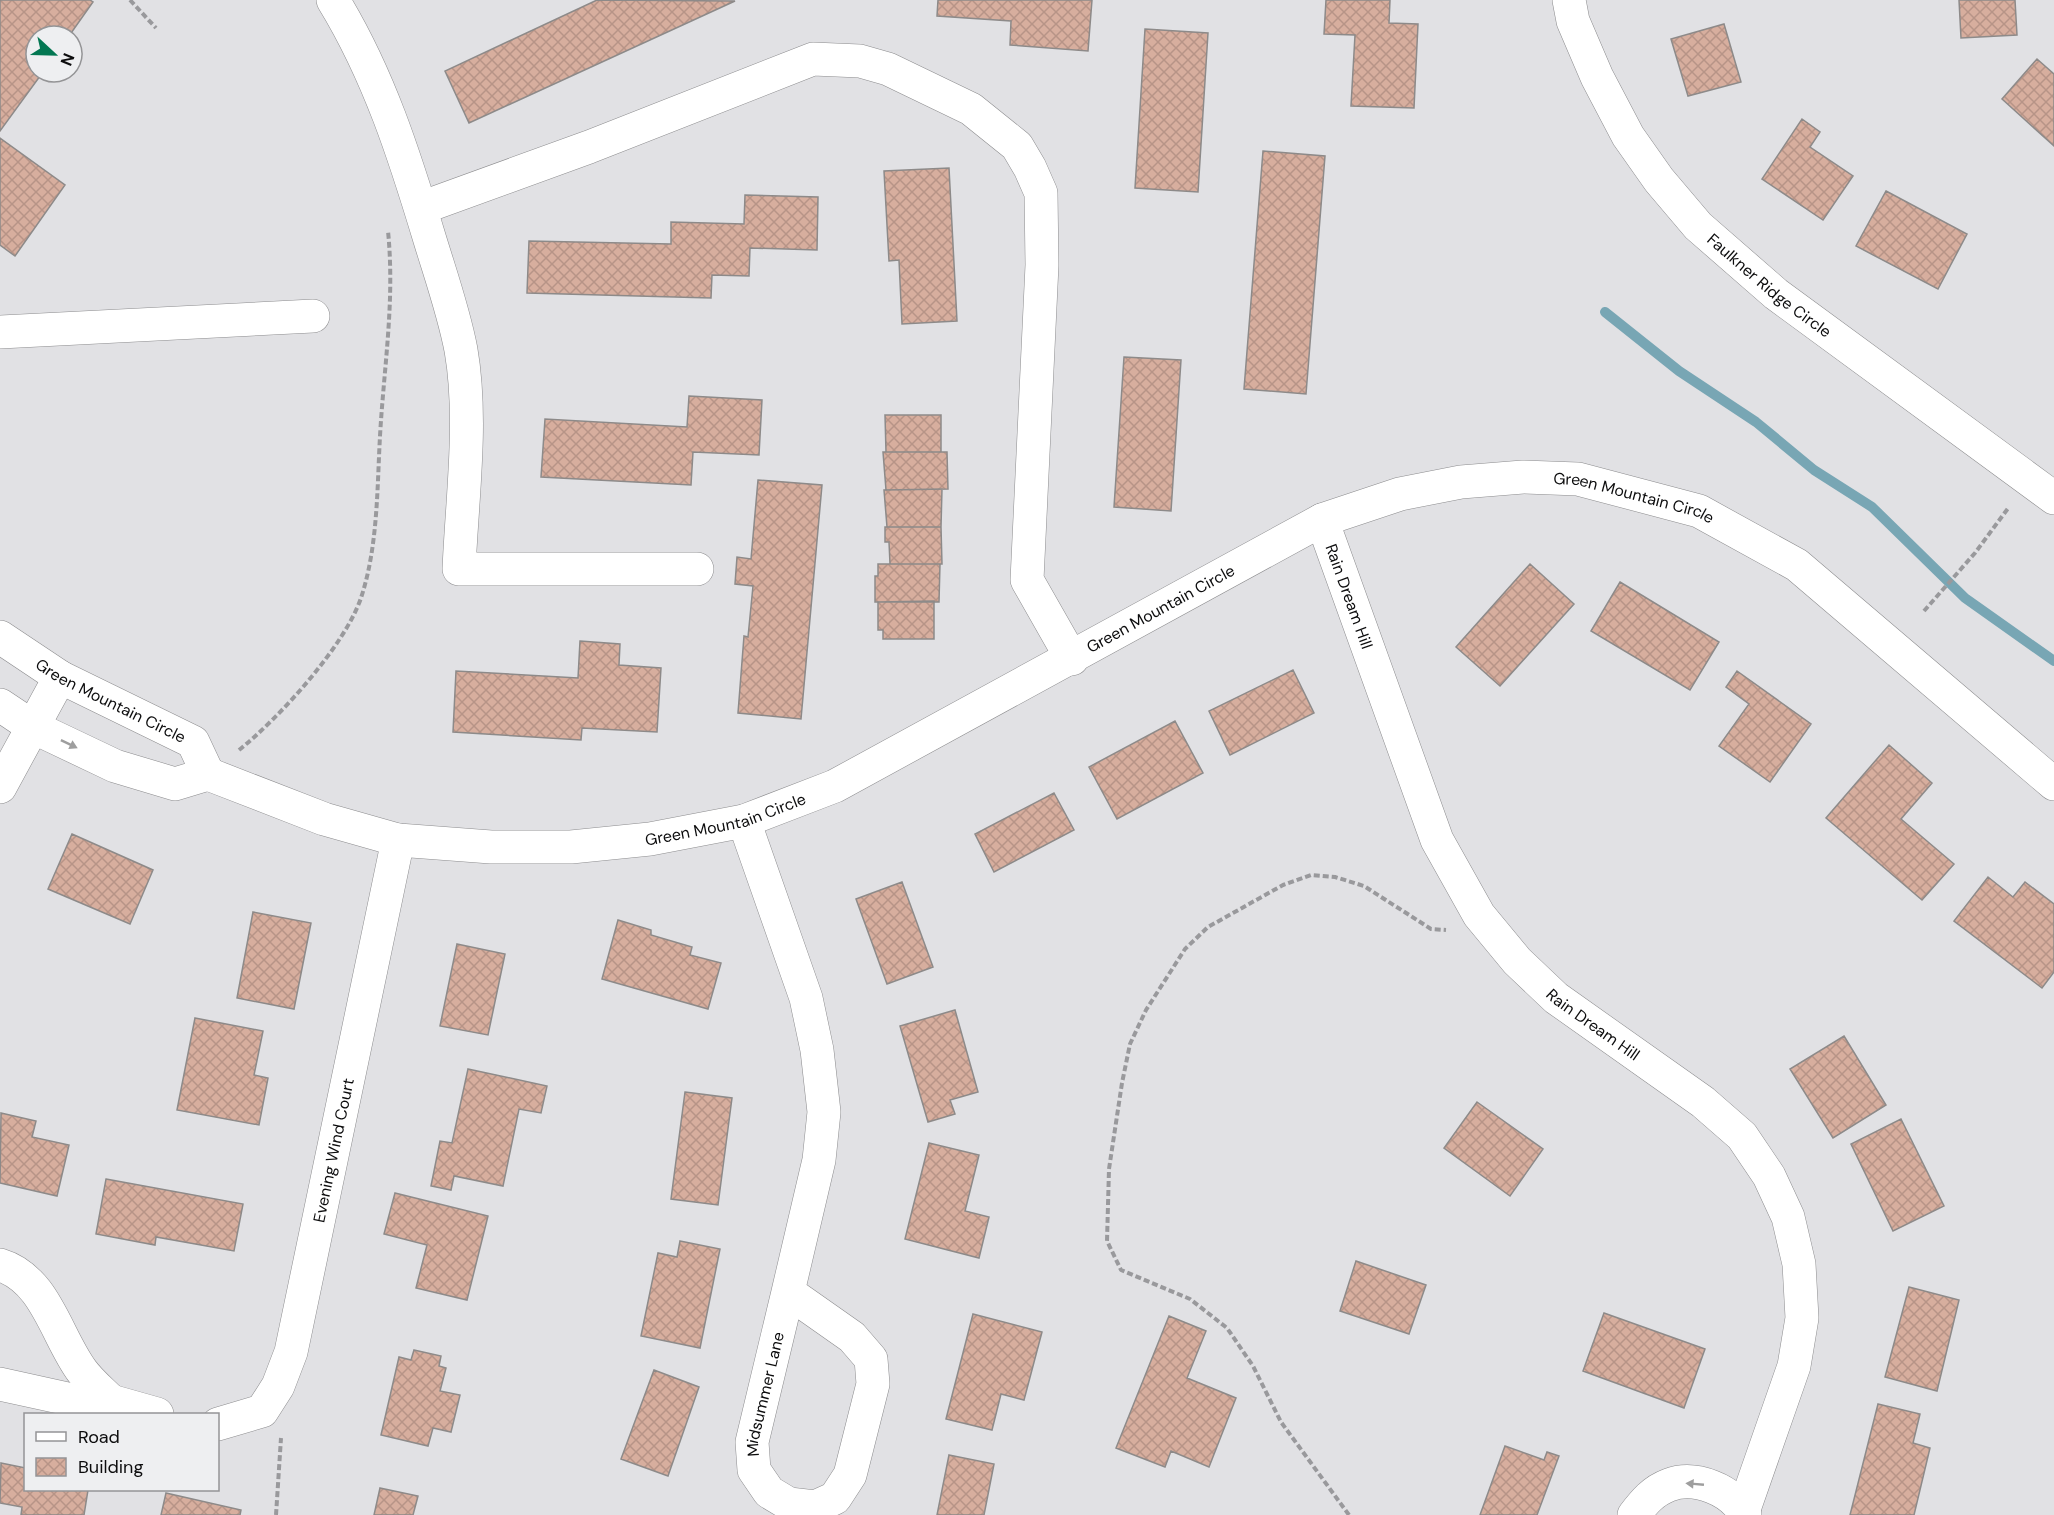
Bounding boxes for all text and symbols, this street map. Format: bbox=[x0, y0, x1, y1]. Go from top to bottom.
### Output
north arrow bbox=[24, 24, 84, 84]
text: N bbox=[56, 50, 79, 69]
street label: Faulkner Ridge Circle bbox=[1703, 229, 1836, 342]
street label: Green Mountain Circle bbox=[1553, 468, 1718, 528]
street label: Rain Dream Hill bbox=[1320, 541, 1377, 652]
street label: Green Mountain Circle bbox=[1083, 560, 1238, 658]
street label: Green Mountain Circle bbox=[31, 654, 189, 748]
one-way arrow bbox=[61, 740, 78, 749]
street label: Green Mountain Circle bbox=[643, 788, 809, 851]
street label: Rain Dream Hill bbox=[1542, 984, 1644, 1065]
street label: Evening Wind Court bbox=[308, 1076, 359, 1224]
street label: Midsummer Lane bbox=[742, 1330, 789, 1457]
legend bbox=[24, 1413, 219, 1491]
text: Road bbox=[78, 1425, 120, 1449]
text: Building bbox=[78, 1455, 143, 1479]
one-way arrow bbox=[1685, 1479, 1704, 1489]

